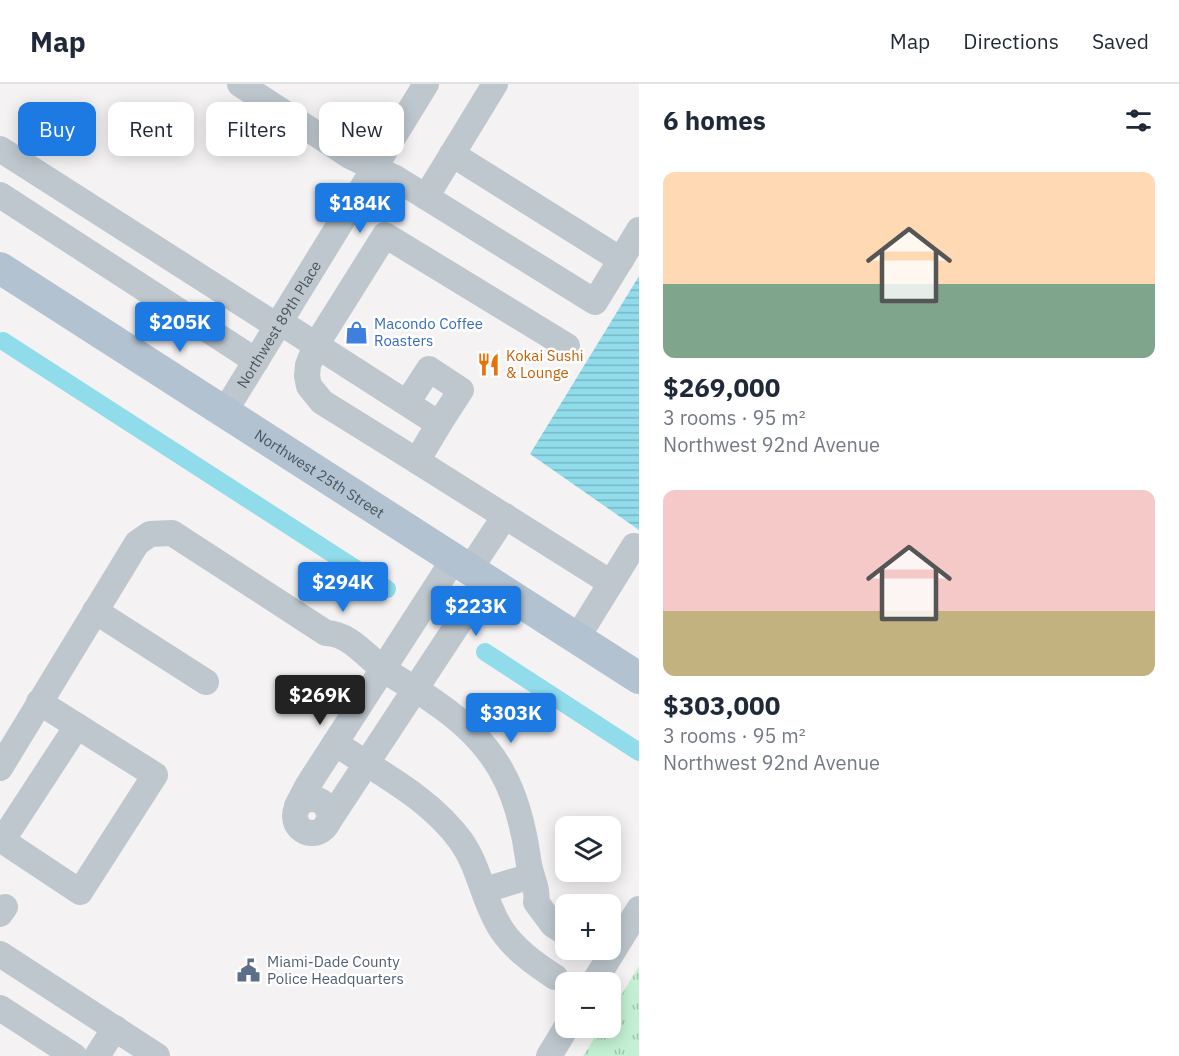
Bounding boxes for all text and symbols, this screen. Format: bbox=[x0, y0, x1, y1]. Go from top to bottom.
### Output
text: Map bbox=[30, 23, 86, 60]
text: Map bbox=[890, 27, 930, 55]
text: Directions bbox=[963, 27, 1059, 55]
text: Saved bbox=[1092, 27, 1149, 55]
chip: Buy bbox=[18, 102, 96, 156]
chip: Rent bbox=[108, 102, 194, 156]
chip: Filters bbox=[206, 102, 307, 156]
chip: New bbox=[319, 102, 404, 156]
text: 6 homes bbox=[663, 103, 766, 137]
icon: filters bbox=[1122, 104, 1155, 137]
pin: $184K bbox=[318, 183, 402, 234]
text: $184K bbox=[329, 189, 391, 216]
icon: home bbox=[855, 211, 963, 319]
street label: Northwest 89th Place bbox=[232, 257, 325, 391]
pin: $205K bbox=[138, 302, 222, 353]
text: $205K bbox=[149, 308, 211, 335]
place label: Macondo Coffee Roasters bbox=[374, 314, 483, 350]
shop icon: Macondo Coffee Roasters bbox=[343, 319, 369, 345]
place label: Kokai Sushi & Lounge bbox=[506, 346, 583, 382]
restaurant icon: Kokai Sushi & Lounge bbox=[475, 351, 501, 377]
text: $269,000 bbox=[663, 370, 780, 404]
text: 3 rooms · 95 m² bbox=[663, 404, 806, 431]
street label: Northwest 25th Street bbox=[251, 425, 388, 522]
text: Northwest 92nd Avenue bbox=[663, 431, 880, 458]
icon: home bbox=[855, 529, 963, 637]
pin: $294K bbox=[301, 562, 385, 613]
text: $294K bbox=[312, 568, 374, 595]
pin: $223K bbox=[434, 586, 518, 637]
text: $223K bbox=[445, 592, 507, 619]
pin: $269K bbox=[278, 675, 362, 726]
text: $269K bbox=[289, 681, 351, 708]
text: $303,000 bbox=[663, 688, 780, 722]
pin: $303K bbox=[469, 693, 553, 744]
text: $303K bbox=[480, 699, 542, 726]
text: 3 rooms · 95 m² bbox=[663, 722, 806, 749]
text: Northwest 92nd Avenue bbox=[663, 749, 880, 776]
map controls bbox=[555, 816, 621, 1038]
button: layers bbox=[555, 816, 621, 882]
button: + bbox=[555, 894, 621, 960]
place label: Miami-Dade County Police Headquarters bbox=[267, 952, 404, 988]
public building icon: Miami-Dade County Police Headquarters bbox=[236, 957, 262, 983]
button: − bbox=[555, 972, 621, 1038]

